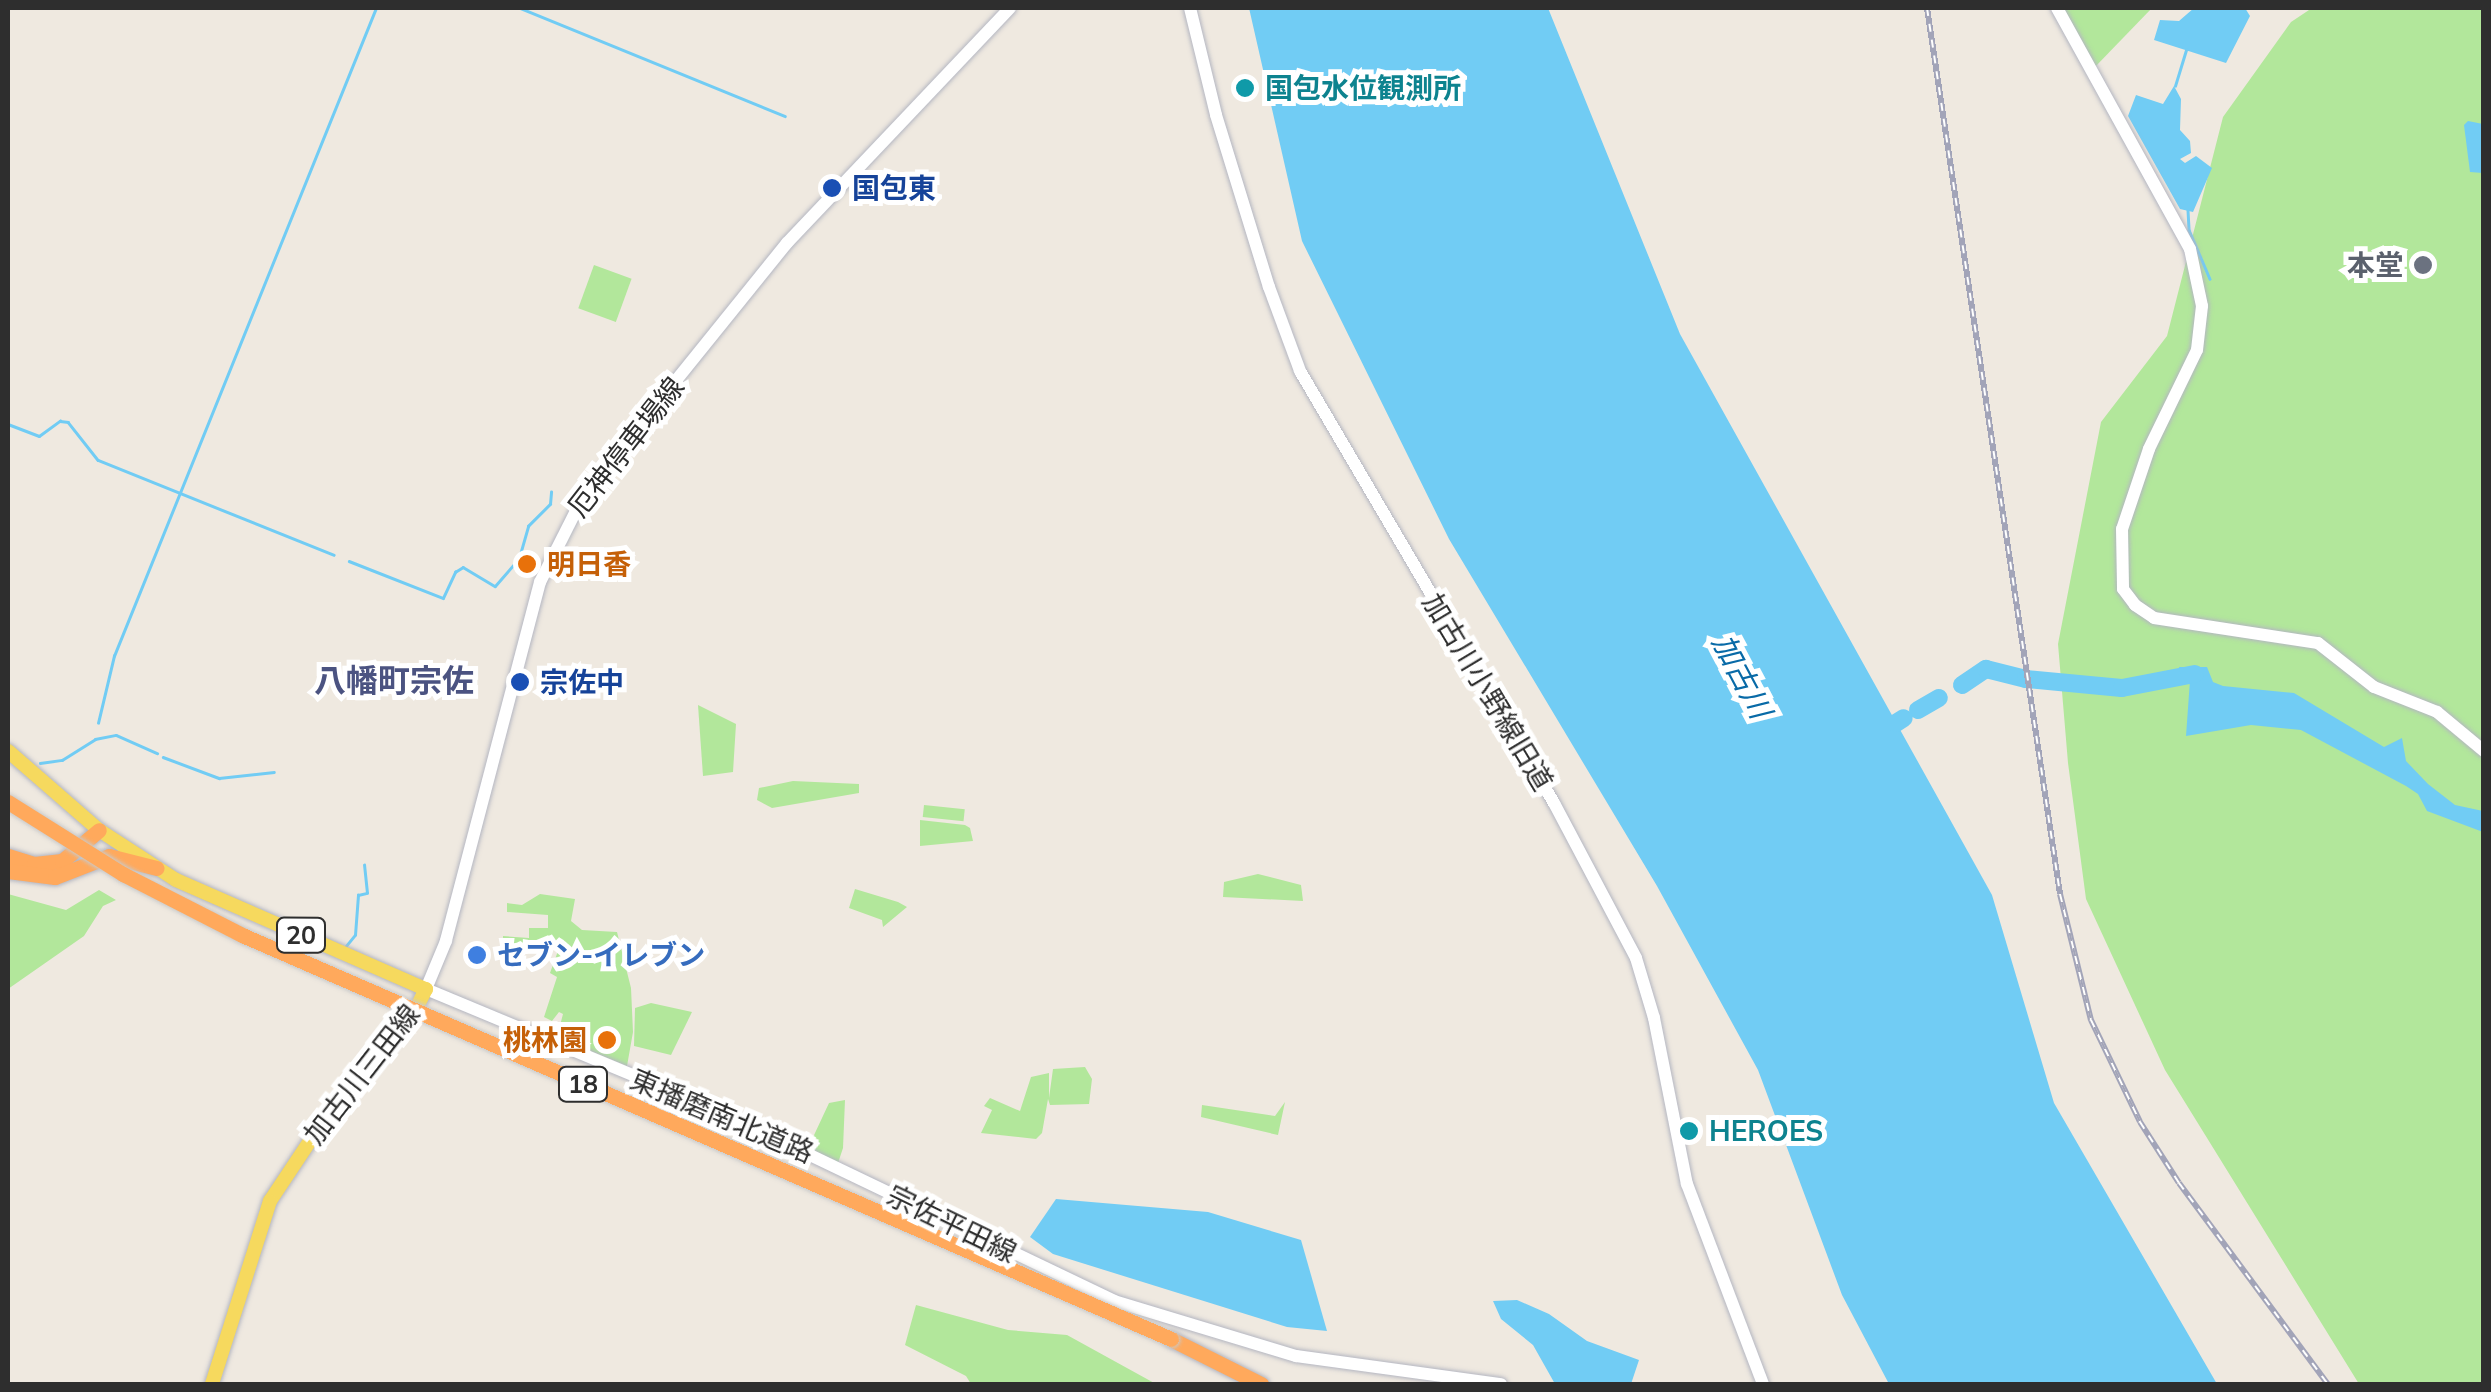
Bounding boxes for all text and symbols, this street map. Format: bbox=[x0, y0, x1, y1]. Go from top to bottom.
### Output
place label: 国包水位観測所 bbox=[1265, 71, 1461, 105]
marker: 国包水位観測所 bbox=[1234, 77, 1256, 99]
place label: 国包東 bbox=[852, 171, 936, 205]
marker: 国包東 bbox=[821, 177, 843, 199]
place label: 本堂 bbox=[2347, 248, 2403, 282]
marker: 本堂 bbox=[2412, 254, 2434, 276]
street label: 厄神停車場線 bbox=[561, 370, 691, 524]
place label: 明日香 bbox=[547, 547, 631, 581]
marker: 明日香 bbox=[516, 553, 538, 575]
street label: 加古川小野線旧道 bbox=[1416, 587, 1560, 797]
water label: 加古川 bbox=[1705, 628, 1779, 724]
district label: 八幡町宗佐 bbox=[314, 661, 474, 699]
place label: 宗佐中 bbox=[540, 665, 624, 699]
marker: 宗佐中 bbox=[509, 671, 531, 693]
road number: 20 bbox=[276, 915, 326, 955]
place label: セブン-イレブン bbox=[497, 938, 705, 972]
marker: セブン-イレブン bbox=[466, 944, 488, 966]
street label: 加古川三田線 bbox=[297, 997, 427, 1151]
place label: 桃林園 bbox=[503, 1023, 587, 1057]
marker: 桃林園 bbox=[596, 1029, 618, 1051]
street label: 東播磨南北道路 bbox=[625, 1062, 819, 1170]
road number: 18 bbox=[558, 1064, 608, 1104]
place label: HEROES bbox=[1709, 1114, 1823, 1148]
marker: HEROES bbox=[1678, 1120, 1700, 1142]
street label: 宗佐平田線 bbox=[882, 1178, 1022, 1270]

